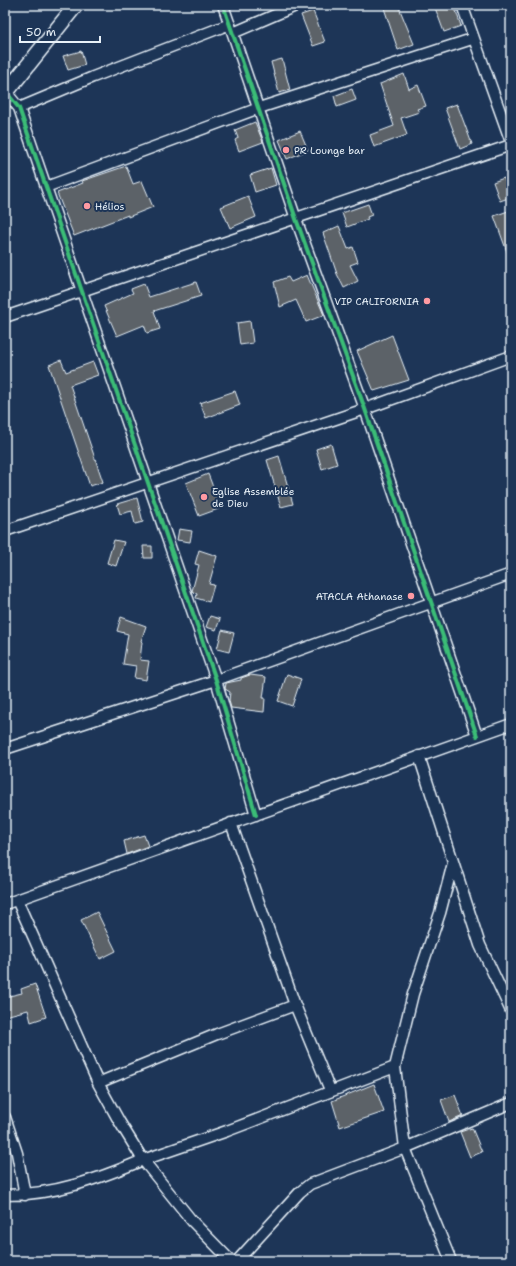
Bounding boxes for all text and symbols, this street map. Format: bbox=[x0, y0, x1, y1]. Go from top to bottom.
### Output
scale bar bbox=[20, 18, 100, 44]
text: 50 m bbox=[26, 24, 56, 40]
place label: PR Lounge bar bbox=[294, 144, 365, 157]
marker: PR Lounge bar bbox=[281, 145, 291, 155]
place label: Hélios bbox=[95, 200, 124, 213]
marker: Hélios bbox=[82, 201, 92, 211]
place label: VIP CALIFORNIA bbox=[334, 295, 419, 308]
marker: VIP CALIFORNIA bbox=[422, 296, 432, 306]
place label: Eglise Assemblée de Dieu bbox=[212, 485, 295, 510]
marker: Eglise Assemblée de Dieu bbox=[199, 492, 209, 502]
place label: ATACLA Athanase bbox=[316, 590, 403, 603]
marker: ATACLA Athanase bbox=[406, 591, 416, 601]

